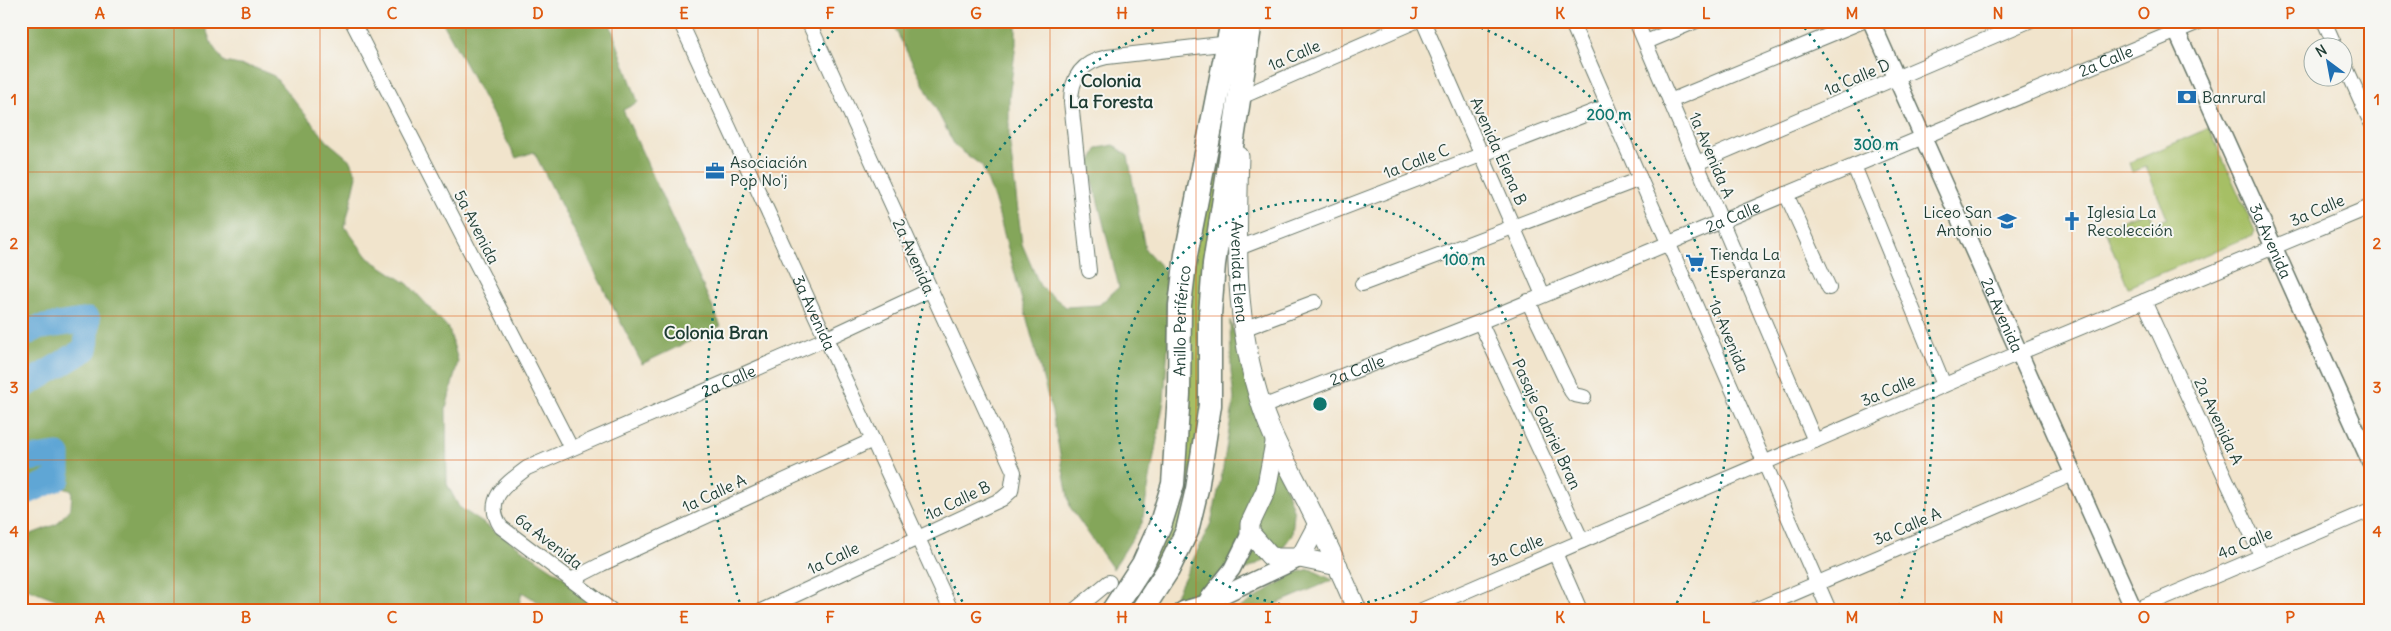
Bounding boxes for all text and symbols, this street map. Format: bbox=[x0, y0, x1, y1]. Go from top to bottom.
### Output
text: A bbox=[95, 3, 105, 23]
text: B bbox=[241, 3, 252, 23]
text: C bbox=[387, 3, 398, 23]
text: D bbox=[532, 3, 544, 23]
text: E bbox=[679, 3, 689, 23]
text: F bbox=[825, 3, 835, 23]
text: G bbox=[970, 3, 982, 23]
text: H bbox=[1116, 3, 1128, 23]
text: I bbox=[1265, 3, 1272, 23]
text: J bbox=[1410, 3, 1419, 23]
text: K bbox=[1555, 3, 1565, 23]
text: L bbox=[1702, 3, 1711, 23]
text: M bbox=[1846, 3, 1859, 23]
text: N bbox=[1992, 3, 2004, 23]
text: O bbox=[2138, 3, 2150, 23]
text: P bbox=[2285, 3, 2295, 23]
street label: 1a Calle bbox=[1265, 35, 1323, 75]
north arrow bbox=[2304, 38, 2354, 88]
street label: 2a Calle bbox=[2075, 41, 2136, 81]
text: N bbox=[2312, 41, 2330, 61]
street label: 1a Calle D bbox=[1821, 54, 1893, 100]
district label: Colonia La Foresta bbox=[1069, 69, 1153, 113]
bank icon: Banrural bbox=[2176, 86, 2198, 108]
place label: Banrural bbox=[2202, 87, 2266, 107]
text: 1 bbox=[11, 89, 17, 109]
text: 1 bbox=[2374, 89, 2380, 109]
street label: Avenida Elena B bbox=[1466, 94, 1532, 208]
text: 200 m bbox=[1587, 105, 1631, 124]
street label: 1a Avenida A bbox=[1685, 109, 1739, 201]
text: 300 m bbox=[1854, 135, 1899, 154]
street label: 1a Calle C bbox=[1380, 139, 1452, 183]
place label: Asociación Pop No'j bbox=[730, 152, 807, 190]
office icon: Asociación Pop No'j bbox=[704, 160, 726, 182]
street label: 5a Avenida bbox=[450, 187, 504, 267]
street label: 3a Calle bbox=[2287, 190, 2347, 230]
street label: 2a Calle bbox=[1703, 196, 1763, 237]
street label: 3a Avenida bbox=[2245, 200, 2296, 281]
place label: Liceo San Antonio bbox=[1923, 202, 1992, 240]
place label: Iglesia La Recolección bbox=[2087, 202, 2173, 240]
school or university icon: Liceo San Antonio bbox=[1996, 210, 2018, 232]
church icon: Iglesia La Recolección bbox=[2061, 210, 2083, 232]
street label: 2a Avenida bbox=[889, 216, 939, 296]
street label: Avenida Elena bbox=[1227, 221, 1253, 324]
text: 2 bbox=[10, 233, 19, 253]
text: 2 bbox=[2373, 233, 2382, 253]
place label: Tienda La Esperanza bbox=[1710, 244, 1786, 282]
text: 100 m bbox=[1443, 250, 1485, 269]
supermarket icon: Tienda La Esperanza bbox=[1684, 252, 1706, 274]
street label: Anillo Periférico bbox=[1169, 264, 1195, 377]
street label: 3a Avenida bbox=[788, 272, 840, 353]
street label: 2a Avenida bbox=[1977, 275, 2028, 356]
street label: 1a Avenida bbox=[1705, 297, 1753, 375]
district label: Colonia Bran bbox=[664, 321, 769, 344]
street label: 2a Calle bbox=[1327, 350, 1387, 390]
street label: Pasaje Gabriel Bran bbox=[1508, 356, 1586, 492]
street label: 2a Calle bbox=[698, 360, 759, 401]
street label: 3a Calle bbox=[1858, 370, 1918, 410]
street label: 2a Avenida A bbox=[2190, 374, 2248, 468]
text: 3 bbox=[9, 377, 19, 397]
text: 3 bbox=[2372, 377, 2382, 397]
centre of rings bbox=[1311, 395, 1329, 413]
street label: 1a Calle A bbox=[679, 469, 749, 517]
street label: 1a Calle B bbox=[923, 476, 993, 524]
street label: 3a Calle A bbox=[1870, 503, 1944, 549]
street label: 6a Avenida bbox=[511, 508, 587, 574]
text: 4 bbox=[9, 521, 19, 541]
text: 4 bbox=[2372, 521, 2382, 541]
street label: 4a Calle bbox=[2215, 523, 2275, 563]
street label: 3a Calle bbox=[1486, 530, 1546, 570]
street label: 1a Calle bbox=[804, 537, 862, 579]
text: A bbox=[95, 607, 105, 627]
text: B bbox=[241, 607, 252, 627]
text: C bbox=[387, 607, 398, 627]
text: D bbox=[532, 607, 544, 627]
text: E bbox=[679, 607, 689, 627]
text: F bbox=[825, 607, 835, 627]
text: G bbox=[970, 607, 982, 627]
text: H bbox=[1116, 607, 1128, 627]
text: I bbox=[1265, 607, 1272, 627]
text: J bbox=[1410, 607, 1419, 627]
text: K bbox=[1555, 607, 1565, 627]
text: L bbox=[1702, 607, 1711, 627]
text: M bbox=[1846, 607, 1859, 627]
text: N bbox=[1992, 607, 2004, 627]
text: O bbox=[2138, 607, 2150, 627]
text: P bbox=[2285, 607, 2295, 627]

